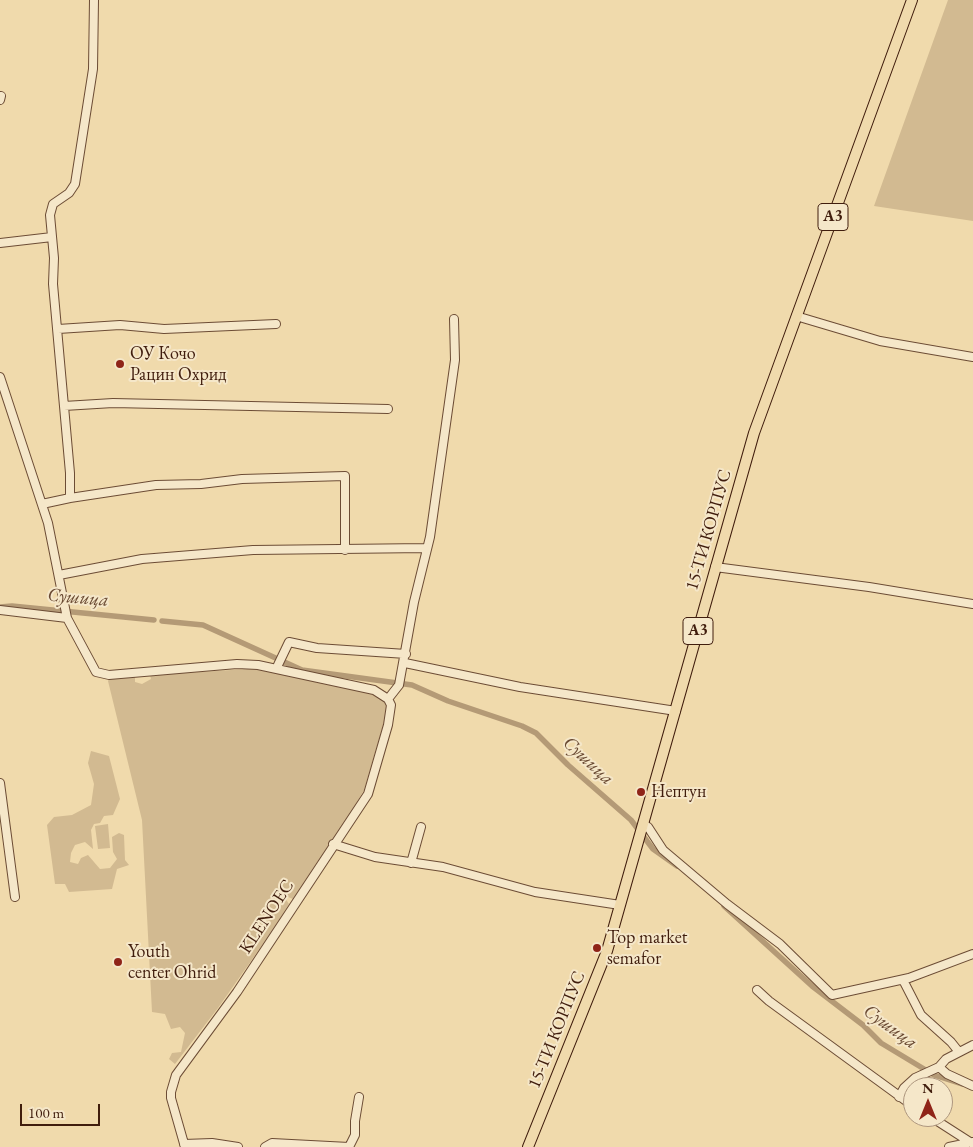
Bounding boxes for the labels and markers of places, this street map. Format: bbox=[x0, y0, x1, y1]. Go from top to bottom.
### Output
place label: ОУ Кочо Рацин Охрид bbox=[130, 343, 226, 386]
marker: ОУ Кочо Рацин Охрид bbox=[114, 358, 126, 370]
place label: Нептун bbox=[651, 781, 706, 803]
marker: Нептун bbox=[635, 786, 647, 798]
place label: Top market semafor bbox=[607, 927, 687, 970]
place label: Youth center Ohrid bbox=[128, 941, 216, 984]
marker: Top market semafor bbox=[591, 942, 603, 954]
marker: Youth center Ohrid bbox=[112, 956, 124, 968]

